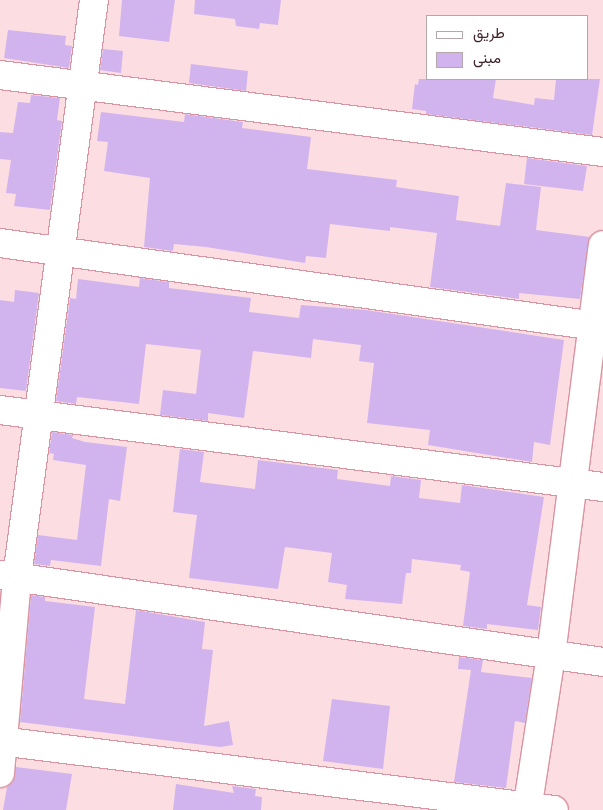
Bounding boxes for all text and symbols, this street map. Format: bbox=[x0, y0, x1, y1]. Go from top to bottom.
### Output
legend bbox=[426, 15, 588, 80]
text: طريق bbox=[473, 24, 505, 42]
text: مبنى bbox=[473, 49, 501, 67]

